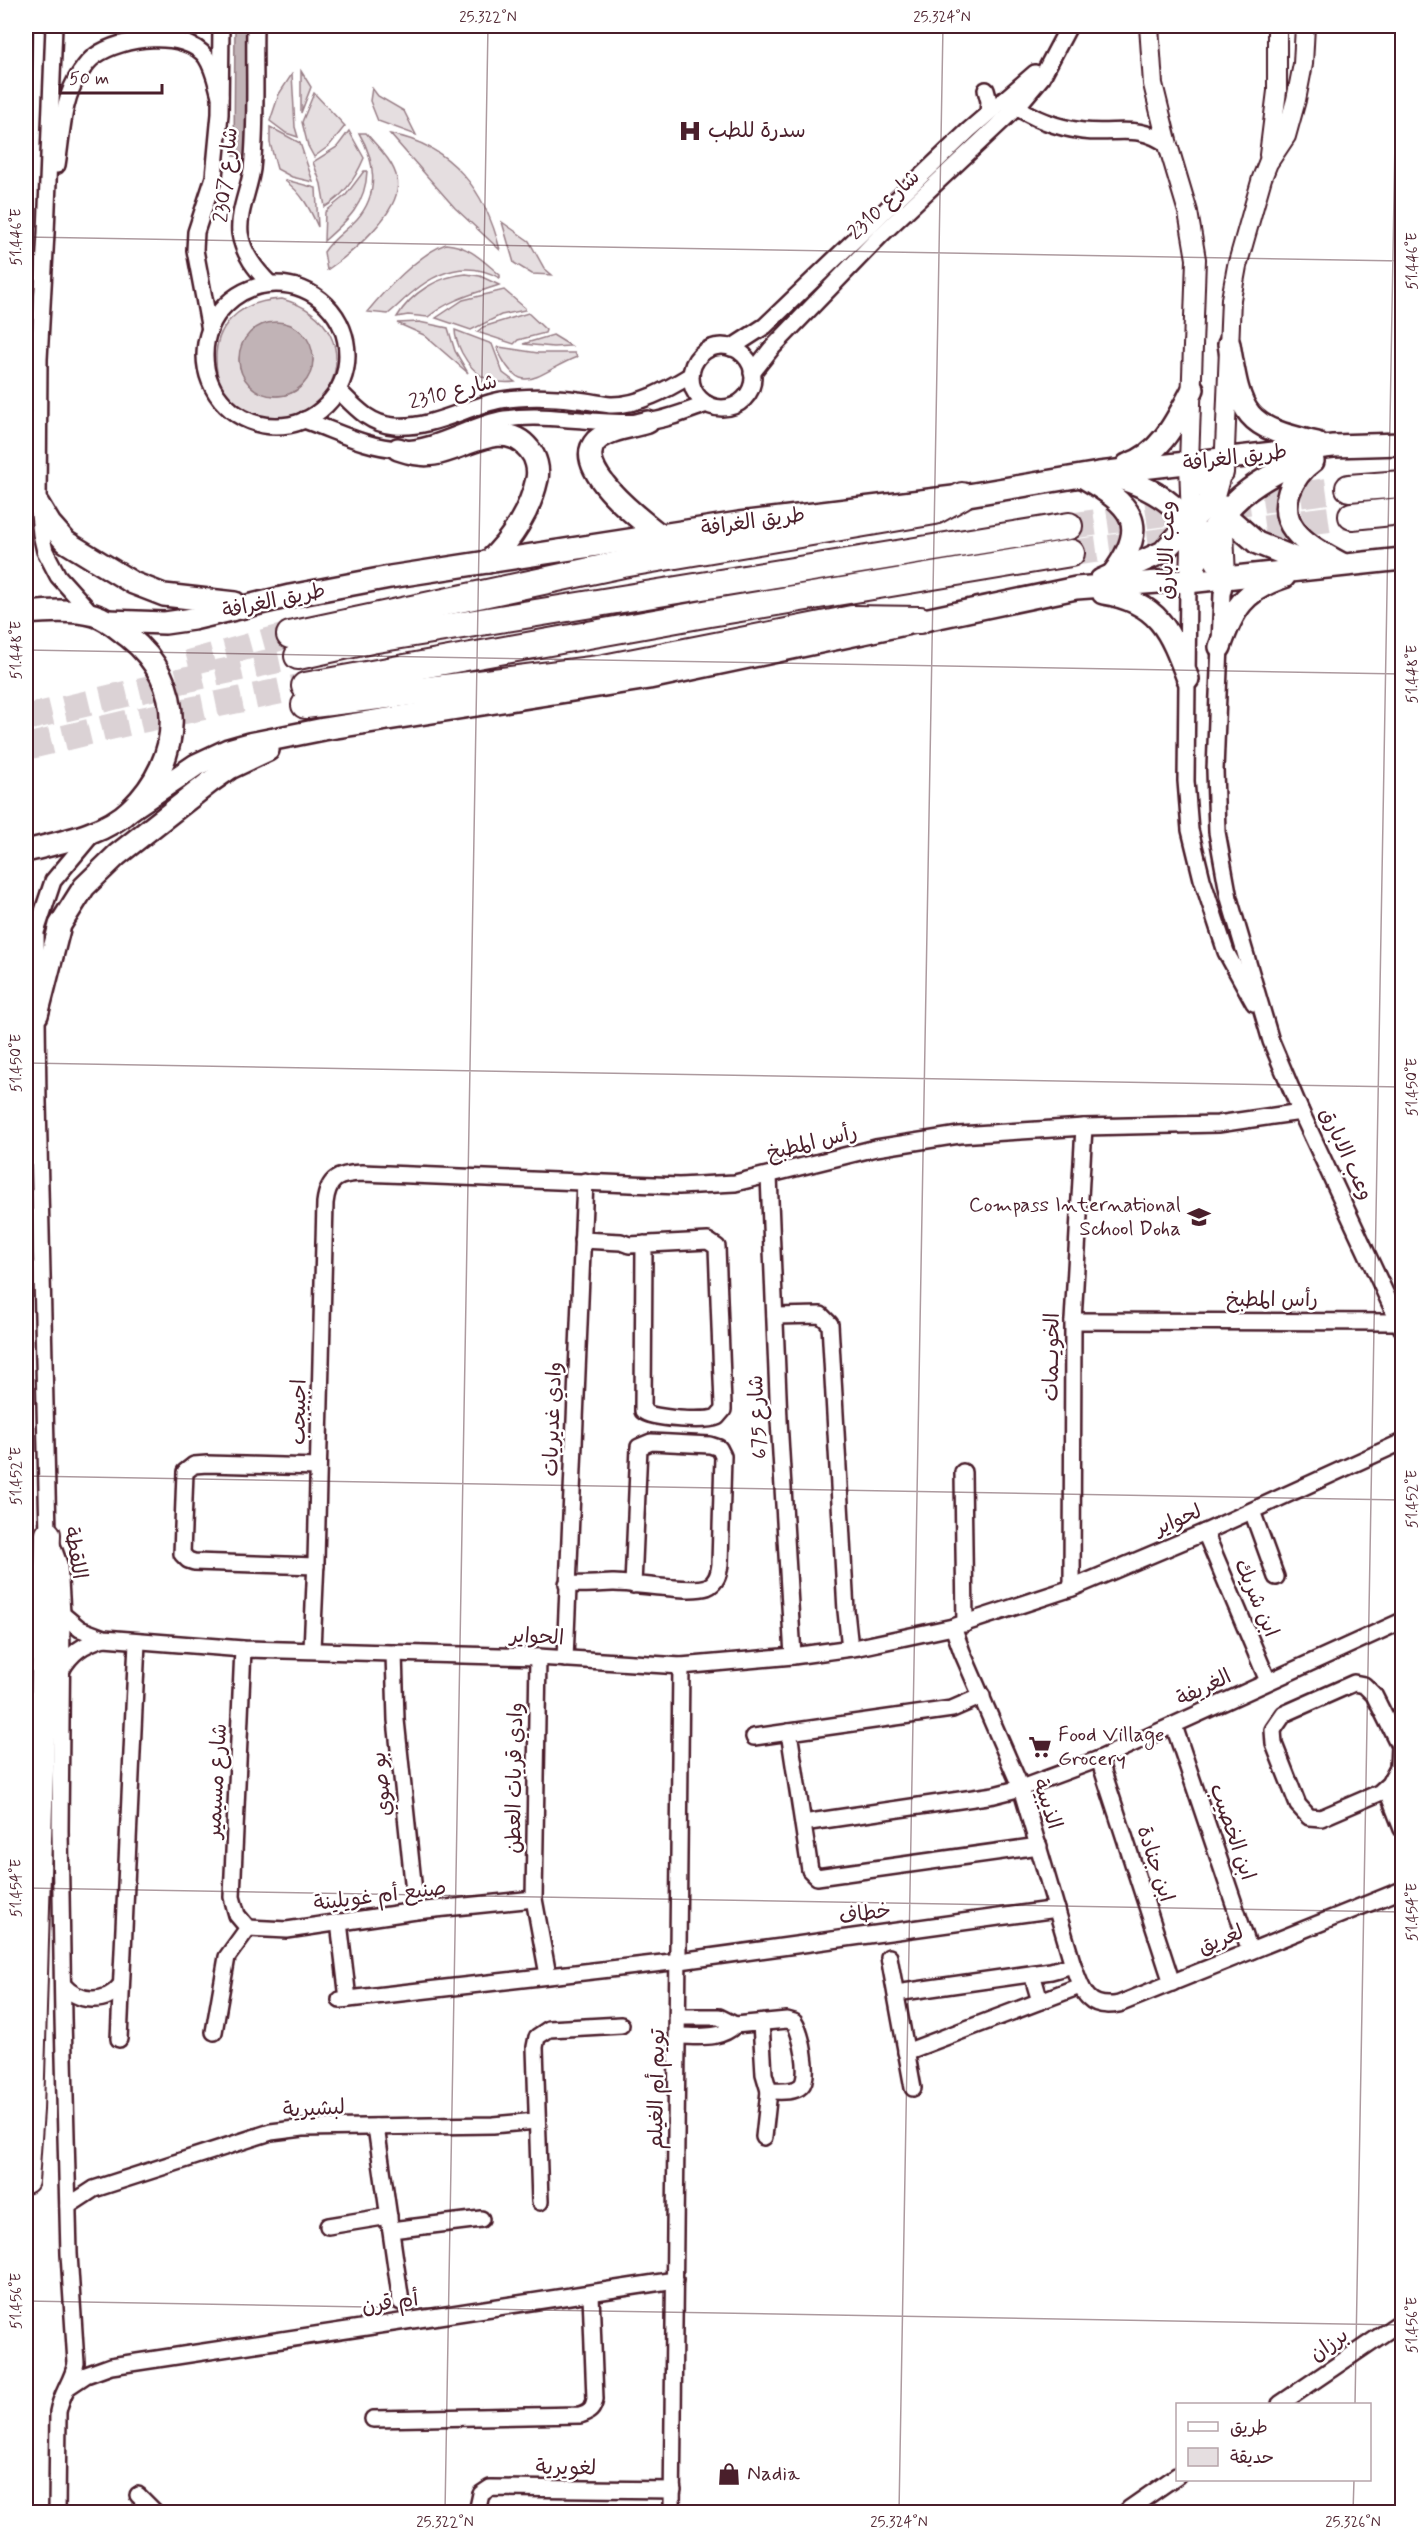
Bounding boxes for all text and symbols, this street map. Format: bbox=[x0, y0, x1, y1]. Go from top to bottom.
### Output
text: 25.322°N bbox=[459, 8, 517, 28]
text: 25.324°N bbox=[913, 8, 971, 28]
scale bar bbox=[60, 57, 162, 95]
text: 50 m bbox=[69, 67, 109, 91]
place label: سدرة للطب bbox=[708, 117, 806, 145]
hospital icon: سدرة للطب bbox=[677, 118, 703, 144]
street label: شارع 2307 bbox=[207, 126, 245, 224]
street label: شارع 2310 bbox=[842, 164, 926, 246]
text: 51.446°E bbox=[7, 208, 27, 266]
text: 51.446°E bbox=[1403, 232, 1423, 290]
street label: شارع 2310 bbox=[406, 368, 500, 416]
street label: طريق الغرافة bbox=[1181, 438, 1289, 478]
street label: وعب الابارق bbox=[1152, 500, 1182, 600]
street label: طريق الغرافة bbox=[699, 501, 807, 543]
street label: طريق الغرافة bbox=[220, 576, 328, 626]
text: 51.448°E bbox=[7, 620, 27, 679]
text: 51.448°E bbox=[1403, 644, 1423, 703]
text: 51.450°E bbox=[7, 1033, 27, 1092]
text: 51.450°E bbox=[1403, 1057, 1423, 1116]
street label: وعب الابارق bbox=[1312, 1103, 1380, 1205]
street label: رأس المطبخ bbox=[764, 1118, 860, 1168]
place label: Compass International School Doha bbox=[969, 1191, 1181, 1243]
school or university icon: Compass International School Doha bbox=[1186, 1204, 1212, 1230]
street label: رأس المطبخ bbox=[1226, 1286, 1318, 1314]
street label: الخويــمات bbox=[1037, 1312, 1067, 1402]
street label: وادي غديريات bbox=[537, 1361, 569, 1477]
street label: شارع 675 bbox=[742, 1374, 774, 1460]
street label: اجبيجب bbox=[284, 1379, 314, 1445]
text: 51.452°E bbox=[7, 1447, 27, 1505]
text: 51.452°E bbox=[1403, 1470, 1423, 1528]
street label: لحواير bbox=[1148, 1498, 1206, 1543]
street label: اللقطة bbox=[57, 1525, 93, 1581]
street label: ابن شريك bbox=[1227, 1555, 1285, 1641]
street label: الحواير bbox=[507, 1622, 565, 1652]
street label: الغريفة bbox=[1172, 1663, 1236, 1713]
street label: وادي قريات العطن bbox=[500, 1702, 530, 1854]
place label: Food Village Grocery bbox=[1058, 1721, 1165, 1773]
street label: شارع مسيمير bbox=[200, 1723, 234, 1841]
supermarket icon: Food Village Grocery bbox=[1027, 1734, 1053, 1760]
street label: بو صوي bbox=[365, 1750, 399, 1818]
street label: الذيبية bbox=[1026, 1775, 1068, 1833]
street label: ابن الخصيب bbox=[1202, 1780, 1262, 1884]
street label: ابن جنادة bbox=[1130, 1822, 1180, 1906]
text: 51.454°E bbox=[7, 1859, 27, 1917]
street label: صنيع أم غويلينة bbox=[312, 1874, 448, 1919]
text: 51.454°E bbox=[1403, 1883, 1423, 1941]
street label: خطاف bbox=[837, 1897, 893, 1931]
street label: لعريق bbox=[1194, 1918, 1248, 1962]
street label: تويم أم الغيلم bbox=[642, 2028, 673, 2150]
street label: لبشيرية bbox=[282, 2093, 346, 2125]
text: 51.456°E bbox=[7, 2272, 27, 2329]
street label: أم قرن bbox=[360, 2285, 420, 2322]
text: 51.456°E bbox=[1403, 2296, 1423, 2353]
street label: برزان bbox=[1304, 2322, 1354, 2368]
legend bbox=[1176, 2403, 1371, 2481]
text: طريق bbox=[1230, 2416, 1268, 2440]
text: حديقة bbox=[1230, 2446, 1274, 2470]
street label: لغويرية bbox=[535, 2453, 597, 2483]
place label: Nadia bbox=[747, 2460, 800, 2488]
shop icon: Nadia bbox=[716, 2461, 742, 2487]
text: 25.322°N bbox=[416, 2513, 474, 2533]
text: 25.324°N bbox=[870, 2513, 928, 2533]
text: 25.326°N bbox=[1325, 2513, 1381, 2533]

